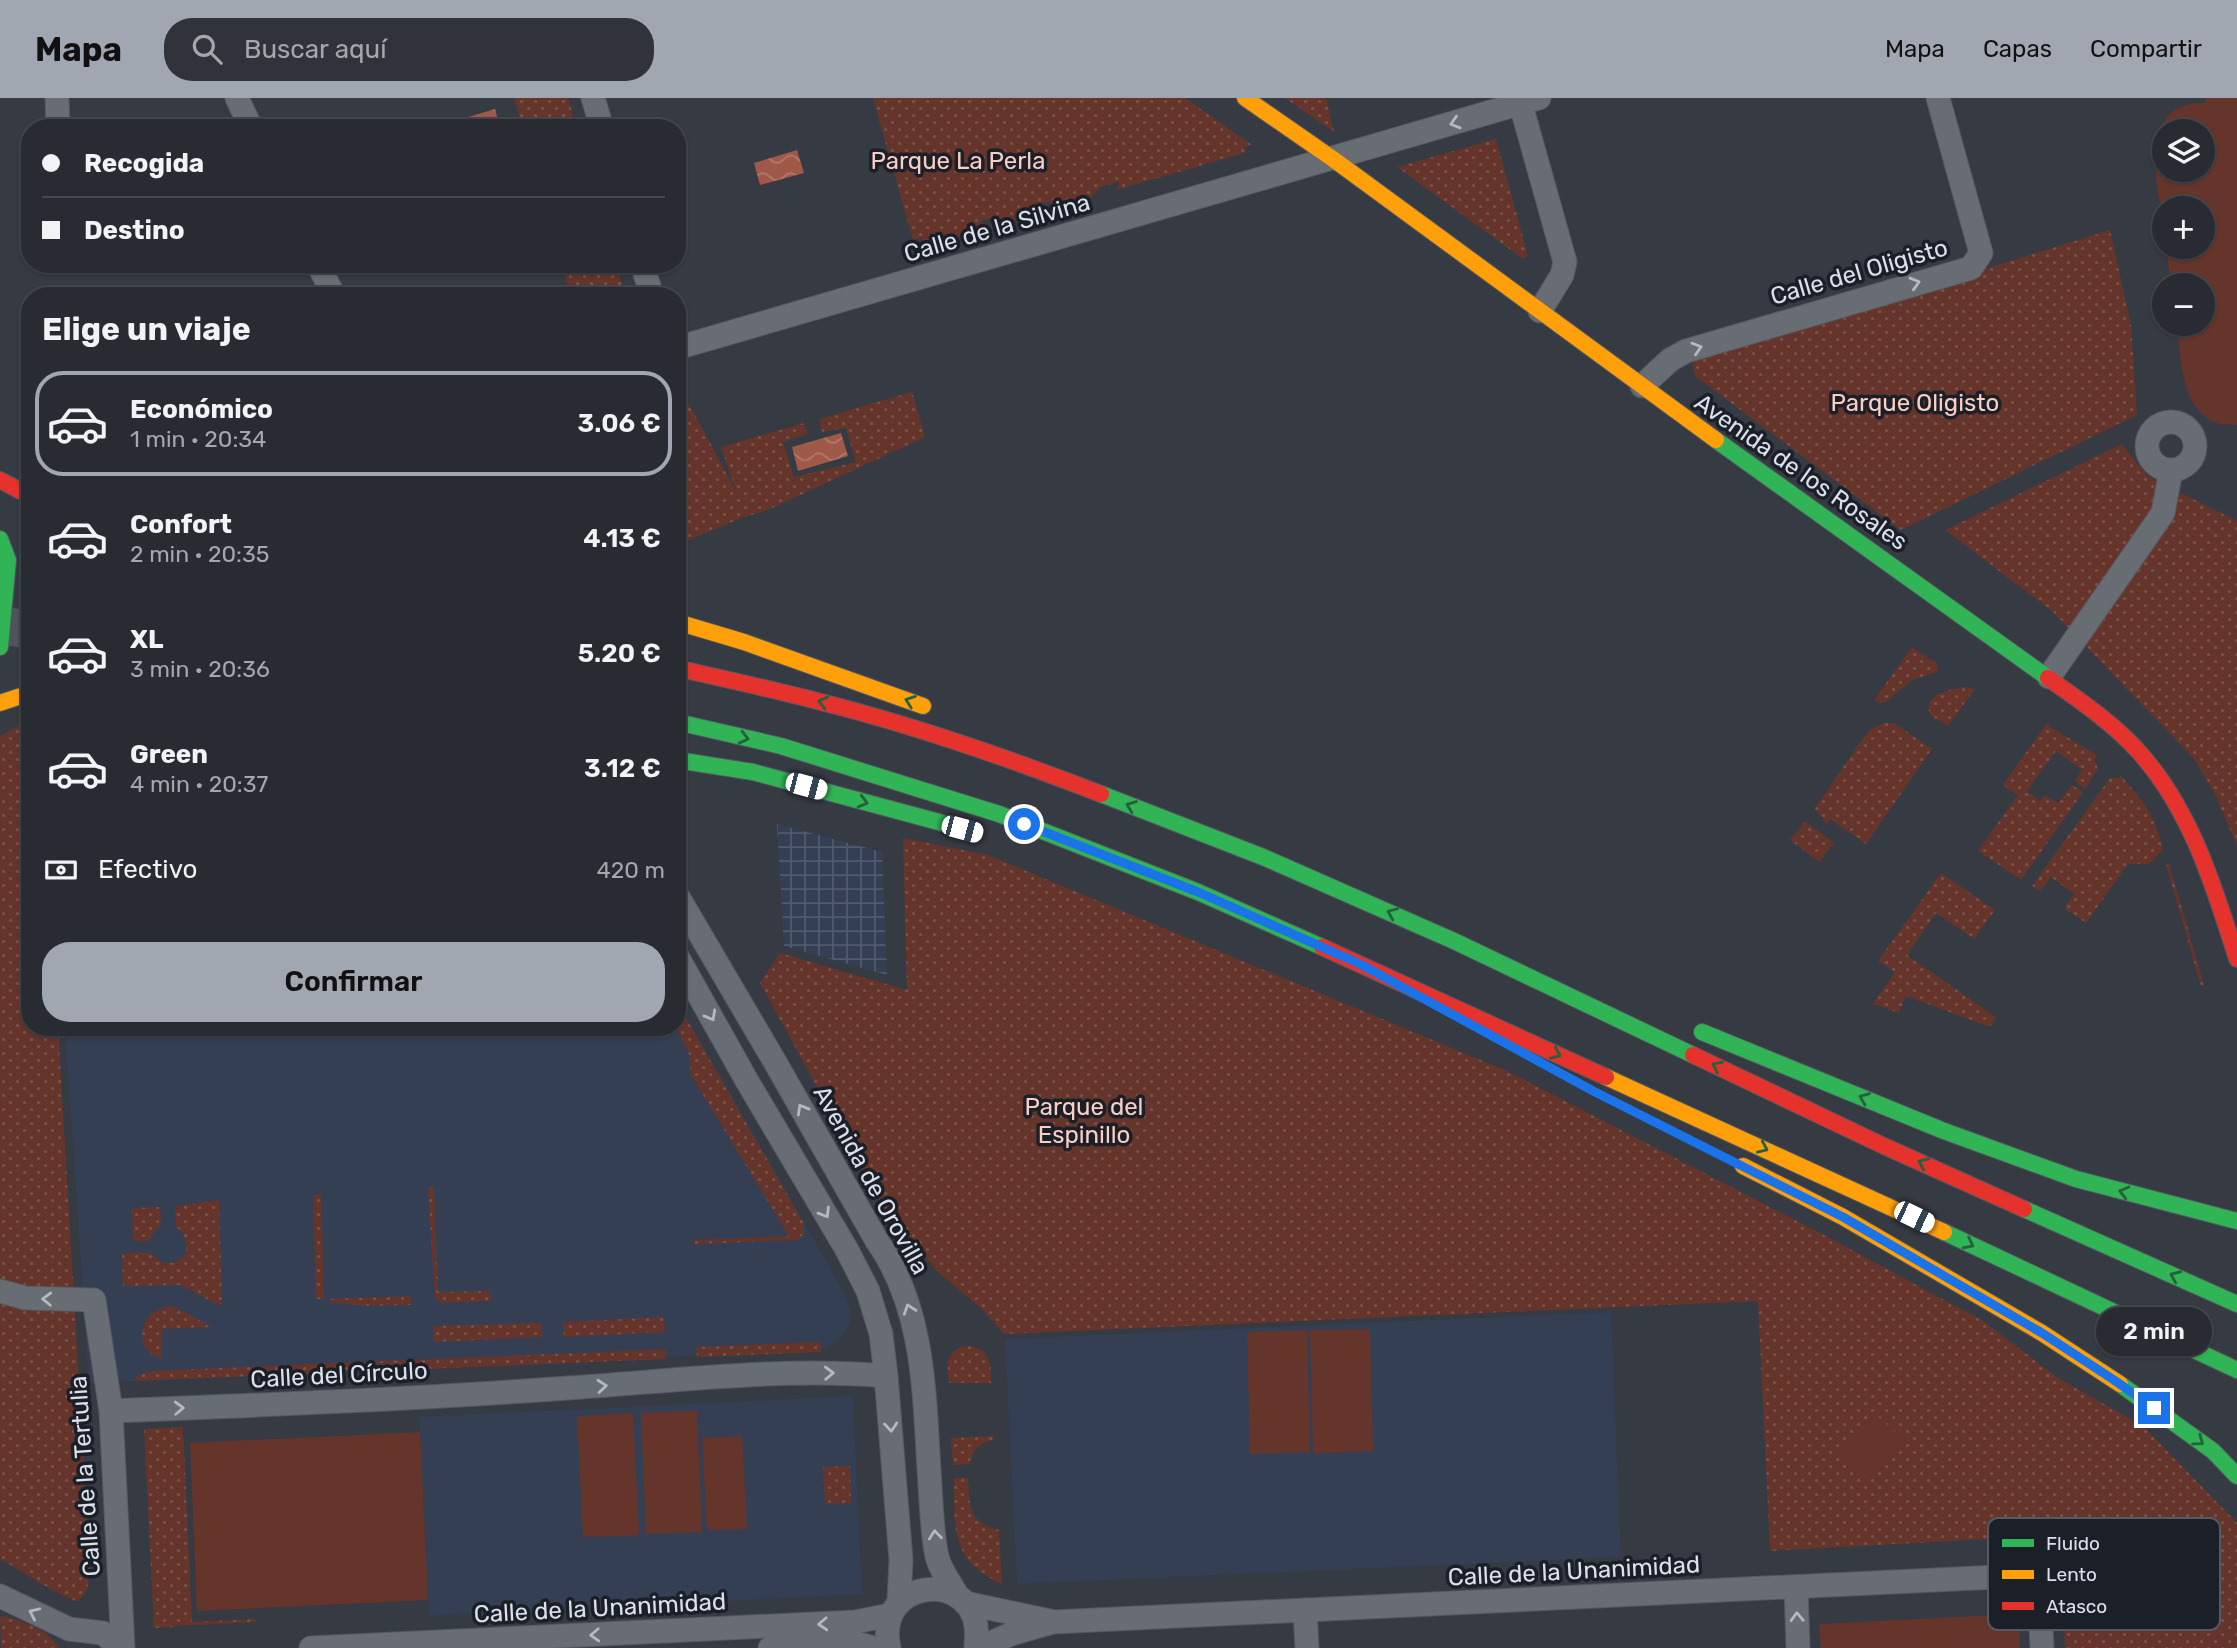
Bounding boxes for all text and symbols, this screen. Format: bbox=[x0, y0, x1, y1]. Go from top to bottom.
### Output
search box bbox=[164, 18, 654, 81]
text: Mapa bbox=[35, 30, 122, 69]
icon: search bbox=[188, 30, 226, 68]
text: Buscar aquí bbox=[244, 34, 387, 65]
text: Mapa bbox=[1885, 35, 1945, 63]
text: Capas bbox=[1983, 35, 2052, 63]
text: Compartir bbox=[2090, 35, 2202, 63]
one-way arrow bbox=[1449, 114, 1461, 129]
map controls bbox=[2152, 119, 2215, 336]
button: layers bbox=[2152, 119, 2215, 182]
park label: Parque La Perla bbox=[871, 147, 1045, 175]
text: Recogida bbox=[84, 148, 204, 179]
street label: Calle de la Silvina bbox=[901, 188, 1093, 268]
button: + bbox=[2152, 196, 2215, 259]
text: Destino bbox=[84, 215, 185, 246]
street label: Calle del Oligisto bbox=[1767, 233, 1951, 311]
button: − bbox=[2152, 273, 2215, 336]
one-way arrow bbox=[1909, 276, 1921, 291]
text: Elige un viaje bbox=[42, 310, 251, 348]
one-way arrow bbox=[1691, 341, 1703, 356]
street label: Avenida de los Rosales bbox=[1689, 388, 1913, 556]
park label: Parque Oligisto bbox=[1831, 389, 1999, 417]
icon: car bbox=[46, 392, 109, 455]
text: Económico bbox=[130, 394, 273, 425]
text: 3.06 € bbox=[577, 408, 661, 439]
text: 1 min · 20:34 bbox=[130, 425, 266, 453]
icon: car bbox=[46, 507, 109, 570]
text: Confort bbox=[130, 509, 232, 540]
text: 4.13 € bbox=[583, 523, 661, 554]
text: 2 min · 20:35 bbox=[130, 540, 269, 568]
icon: car bbox=[46, 622, 109, 685]
text: XL bbox=[130, 624, 163, 655]
text: 5.20 € bbox=[578, 638, 661, 669]
text: 3 min · 20:36 bbox=[130, 655, 270, 683]
one-way arrow bbox=[817, 696, 829, 710]
one-way arrow bbox=[905, 696, 917, 710]
one-way arrow bbox=[738, 729, 750, 744]
icon: car bbox=[46, 737, 109, 800]
text: Green bbox=[130, 739, 208, 770]
text: 3.12 € bbox=[584, 753, 661, 784]
text: 4 min · 20:37 bbox=[130, 770, 268, 798]
car bbox=[783, 770, 830, 802]
one-way arrow bbox=[857, 794, 869, 808]
one-way arrow bbox=[1125, 800, 1138, 814]
route start bbox=[1008, 808, 1040, 840]
car bbox=[939, 813, 986, 845]
icon: cash bbox=[42, 851, 80, 889]
text: Efectivo bbox=[98, 854, 197, 885]
text: 420 m bbox=[597, 856, 665, 884]
one-way arrow bbox=[1386, 907, 1399, 921]
button: Confirmar bbox=[42, 942, 665, 1022]
one-way arrow bbox=[703, 1009, 716, 1021]
one-way arrow bbox=[1549, 1046, 1561, 1060]
one-way arrow bbox=[1712, 1060, 1724, 1074]
street label: Avenida de Orovilla bbox=[807, 1081, 935, 1279]
one-way arrow bbox=[1858, 1092, 1871, 1106]
park label: Parque del Espinillo bbox=[1025, 1093, 1143, 1149]
one-way arrow bbox=[797, 1104, 810, 1117]
one-way arrow bbox=[1756, 1140, 1768, 1154]
one-way arrow bbox=[1917, 1157, 1930, 1171]
one-way arrow bbox=[2118, 1185, 2130, 1200]
car bbox=[1891, 1198, 1938, 1236]
one-way arrow bbox=[817, 1205, 830, 1218]
one-way arrow bbox=[1962, 1236, 1974, 1250]
one-way arrow bbox=[2170, 1270, 2182, 1284]
one-way arrow bbox=[41, 1291, 52, 1306]
one-way arrow bbox=[903, 1304, 918, 1316]
callout: 2 min bbox=[2096, 1306, 2212, 1356]
text: 2 min bbox=[2123, 1317, 2185, 1345]
street label: Calle del Círculo bbox=[250, 1356, 428, 1394]
one-way arrow bbox=[824, 1365, 835, 1380]
street label: Calle de la Tertulia bbox=[64, 1375, 106, 1577]
one-way arrow bbox=[597, 1379, 608, 1394]
route end bbox=[2138, 1392, 2170, 1424]
one-way arrow bbox=[174, 1401, 185, 1416]
one-way arrow bbox=[883, 1421, 898, 1432]
one-way arrow bbox=[2191, 1433, 2204, 1446]
legend bbox=[1988, 1518, 2220, 1630]
one-way arrow bbox=[928, 1529, 943, 1540]
text: Fluido bbox=[2046, 1532, 2100, 1555]
street label: Calle de la Unanimidad bbox=[1447, 1550, 1701, 1592]
text: Lento bbox=[2046, 1563, 2097, 1586]
street label: Calle de la Unanimidad bbox=[473, 1587, 727, 1629]
text: Atasco bbox=[2046, 1595, 2107, 1618]
one-way arrow bbox=[29, 1607, 41, 1621]
one-way arrow bbox=[1790, 1612, 1805, 1623]
one-way arrow bbox=[817, 1616, 828, 1631]
one-way arrow bbox=[590, 1627, 601, 1642]

